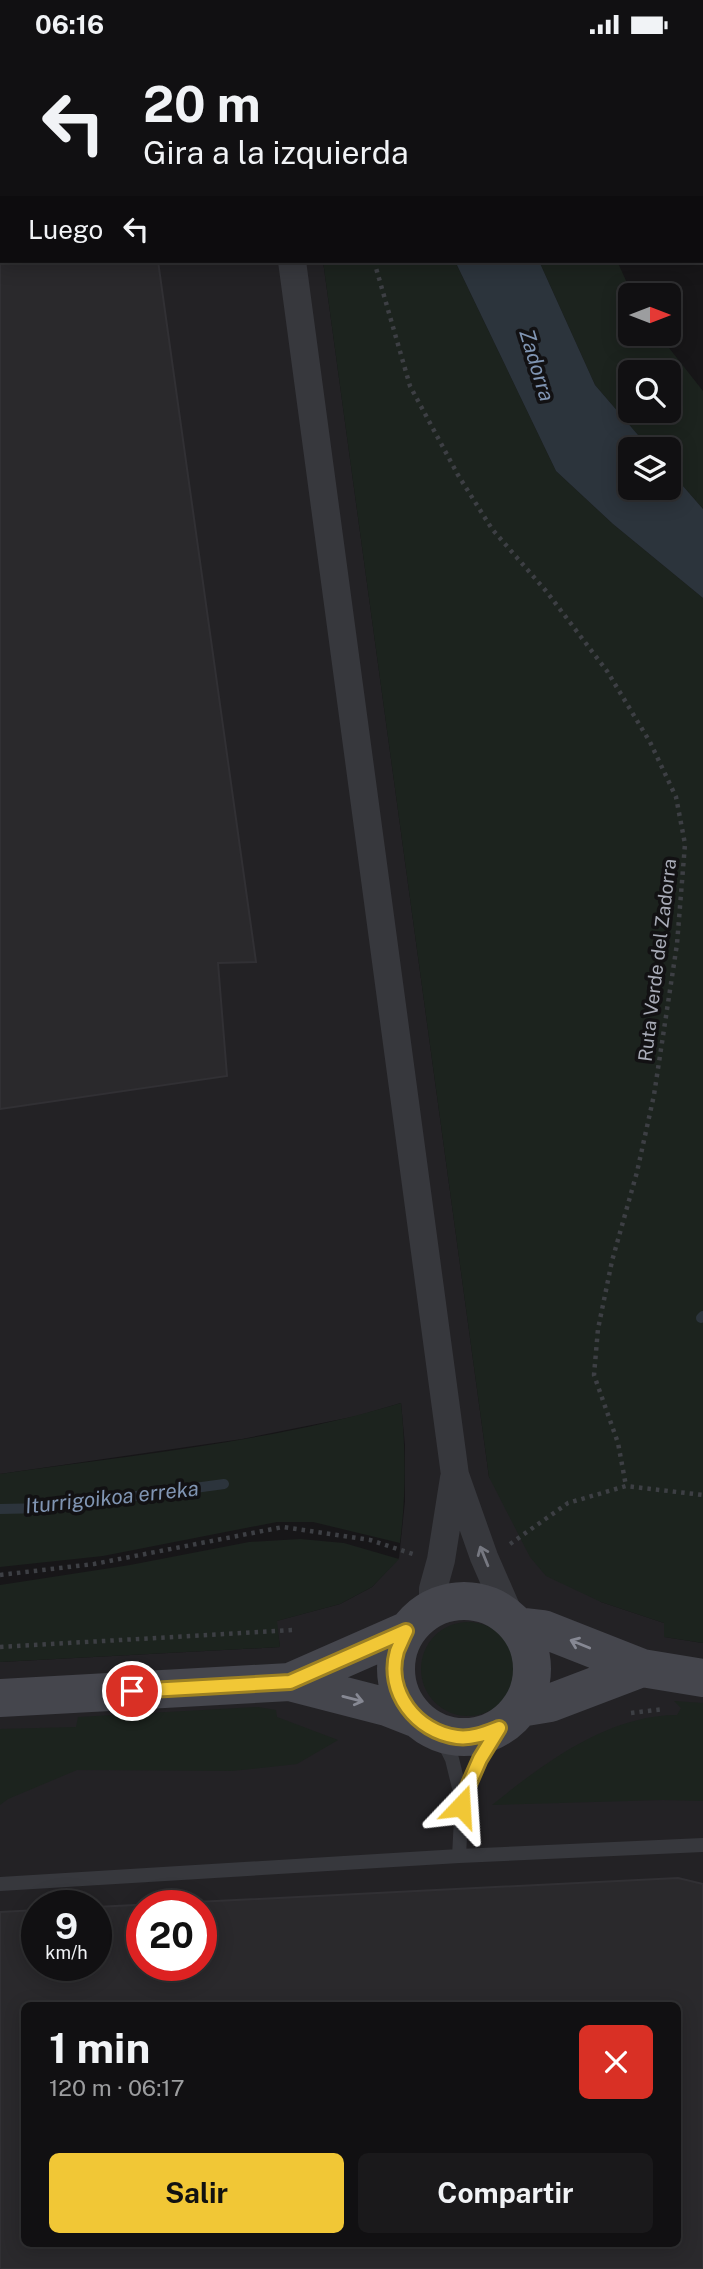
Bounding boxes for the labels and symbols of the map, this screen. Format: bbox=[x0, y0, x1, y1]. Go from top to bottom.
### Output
north arrow bbox=[618, 283, 681, 347]
water label: Zadorra bbox=[514, 326, 560, 404]
street label: Ruta Verde del Zadorra bbox=[634, 857, 680, 1063]
water label: Iturrigoikoa erreka bbox=[24, 1475, 200, 1519]
one-way arrow bbox=[477, 1546, 490, 1567]
one-way arrow bbox=[570, 1637, 592, 1650]
pin bbox=[102, 1661, 162, 1721]
one-way arrow bbox=[341, 1693, 364, 1706]
position arrow bbox=[424, 1769, 498, 1843]
speed limit sign: 20 bbox=[126, 1890, 217, 1981]

